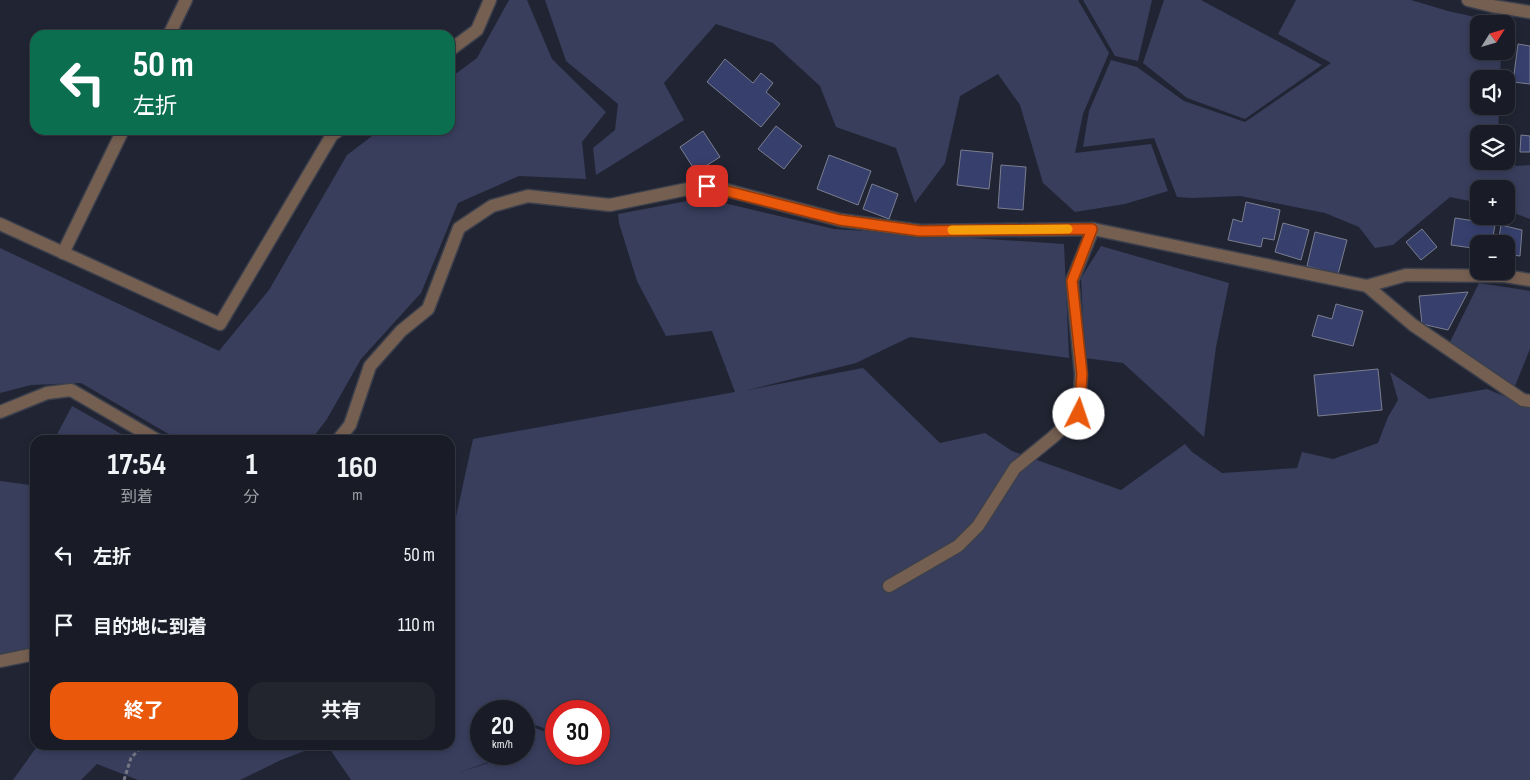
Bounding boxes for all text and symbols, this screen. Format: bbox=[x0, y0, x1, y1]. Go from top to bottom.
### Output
north arrow bbox=[1470, 15, 1515, 60]
map controls bbox=[1470, 15, 1515, 280]
text: 50 m bbox=[133, 44, 194, 87]
icon: left bbox=[50, 50, 115, 115]
button: sound bbox=[1470, 70, 1515, 115]
text: 左折 bbox=[133, 93, 177, 120]
button: layers bbox=[1470, 125, 1515, 170]
pin bbox=[686, 165, 728, 207]
icon: arrive bbox=[693, 172, 721, 200]
button: + bbox=[1470, 180, 1515, 225]
button: − bbox=[1470, 235, 1515, 280]
position arrow bbox=[1052, 387, 1104, 439]
text: 17:54 bbox=[108, 447, 166, 483]
text: 1 bbox=[246, 447, 257, 483]
text: 160 bbox=[337, 450, 377, 486]
text: m bbox=[352, 486, 362, 505]
text: 到着 bbox=[121, 488, 153, 507]
text: 分 bbox=[244, 488, 260, 507]
icon: left bbox=[50, 541, 78, 569]
text: 50 m bbox=[404, 544, 435, 567]
text: 左折 bbox=[93, 546, 131, 569]
icon: arrive bbox=[50, 611, 78, 639]
text: 110 m bbox=[398, 614, 435, 637]
text: 目的地に到着 bbox=[93, 616, 207, 639]
button: 終了 bbox=[50, 682, 238, 740]
button: 共有 bbox=[248, 682, 435, 740]
speed limit sign: 30 bbox=[545, 700, 610, 765]
text: 20 bbox=[491, 711, 514, 742]
text: km/h bbox=[492, 737, 513, 752]

